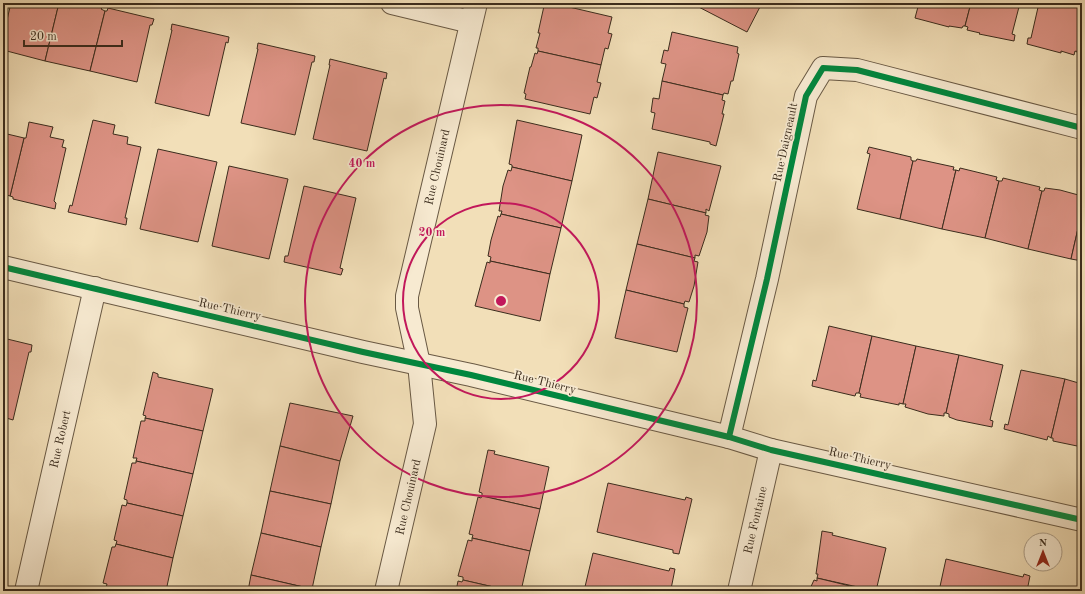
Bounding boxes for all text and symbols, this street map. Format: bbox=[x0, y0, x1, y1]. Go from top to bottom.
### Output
scale bar bbox=[24, 22, 122, 48]
text: 20 m bbox=[30, 31, 57, 43]
street label: Rue Daigneault bbox=[772, 102, 800, 183]
street label: Rue Chouinard bbox=[423, 128, 453, 206]
text: 40 m bbox=[349, 158, 376, 170]
text: 20 m bbox=[419, 227, 446, 239]
centre of rings bbox=[494, 294, 508, 308]
street label: Rue Thierry bbox=[197, 297, 263, 323]
street label: Rue Thierry bbox=[512, 369, 578, 397]
street label: Rue Robert bbox=[48, 409, 73, 469]
street label: Rue Thierry bbox=[827, 446, 893, 472]
street label: Rue Chouinard bbox=[394, 458, 424, 536]
street label: Rue Fontaine bbox=[742, 485, 770, 555]
north arrow bbox=[1023, 532, 1063, 572]
text: N bbox=[1039, 538, 1048, 549]

